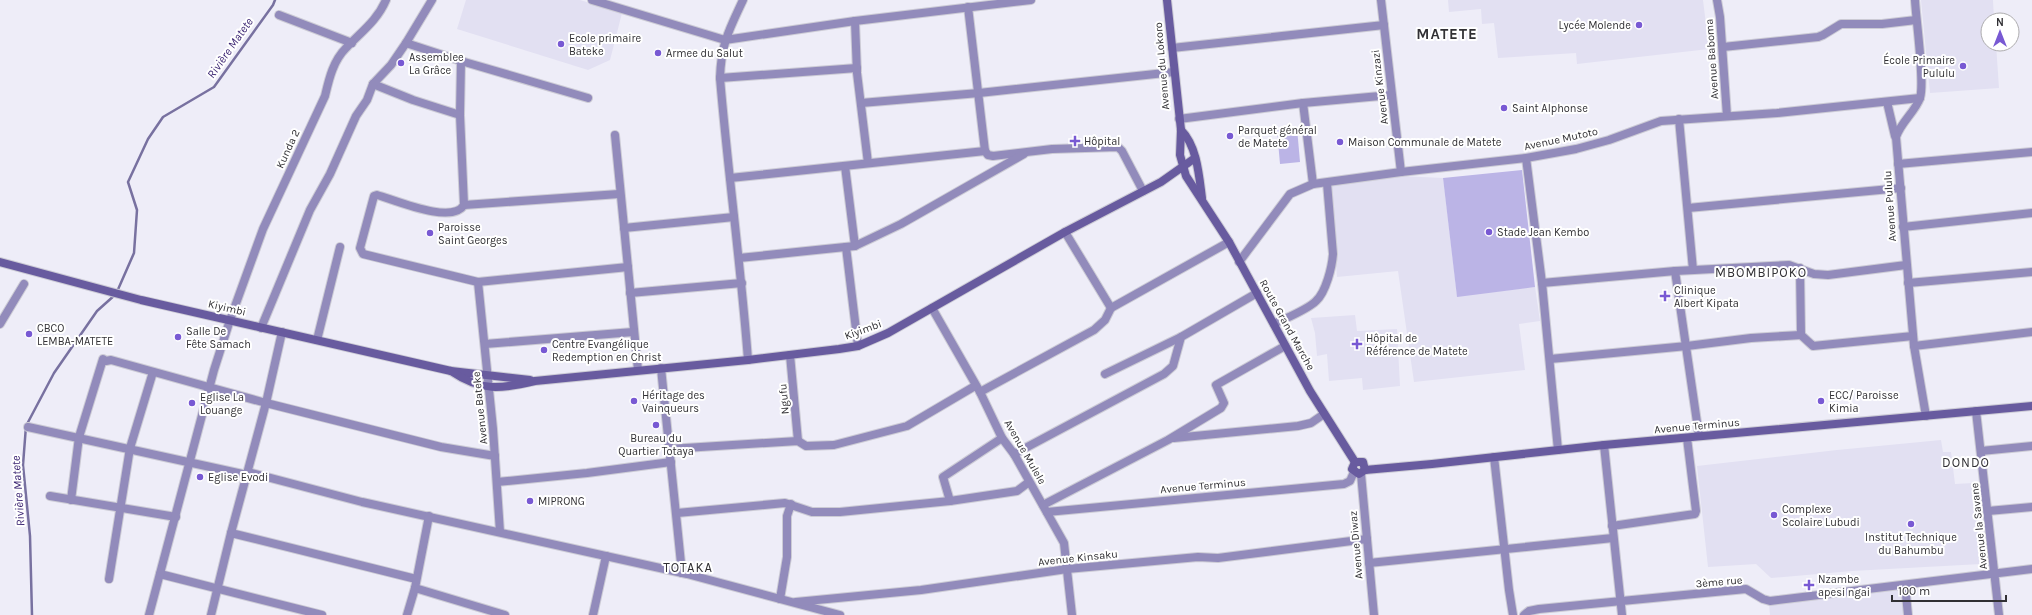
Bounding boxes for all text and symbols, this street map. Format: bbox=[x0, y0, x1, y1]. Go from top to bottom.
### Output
north arrow bbox=[1980, 12, 2020, 52]
water label: Rivière Matete bbox=[204, 15, 256, 81]
text: N bbox=[1996, 16, 2004, 29]
street label: Avenue Baboma bbox=[1703, 18, 1721, 100]
place label: Lycée Molende bbox=[1559, 19, 1631, 32]
marker: Lycée Molende bbox=[1634, 20, 1644, 30]
street label: Avenue du Lokoro bbox=[1152, 22, 1172, 110]
district label: MATETE bbox=[1416, 25, 1478, 43]
place label: Ecole primaire Bateke bbox=[569, 32, 641, 58]
marker: Ecole primaire Bateke bbox=[556, 39, 566, 49]
place label: Armee du Salut bbox=[666, 47, 743, 60]
marker: Armee du Salut bbox=[653, 48, 663, 58]
street label: Avenue Kinzazi bbox=[1369, 49, 1391, 125]
place label: Assemblee La Grâce bbox=[409, 51, 464, 77]
place label: École Primaire Pululu bbox=[1883, 52, 1955, 80]
marker: Assemblee La Grâce bbox=[396, 58, 406, 68]
marker: École Primaire Pululu bbox=[1958, 61, 1968, 71]
place label: Saint Alphonse bbox=[1512, 102, 1588, 115]
marker: Saint Alphonse bbox=[1499, 103, 1509, 113]
place label: Parquet général de Matete bbox=[1238, 124, 1317, 150]
street label: Avenue Mutoto bbox=[1523, 125, 1599, 153]
street label: Kunda 2 bbox=[273, 127, 303, 171]
marker: Parquet général de Matete bbox=[1225, 131, 1235, 141]
marker: Hôpital bbox=[1069, 135, 1081, 147]
place label: Hôpital bbox=[1084, 135, 1120, 148]
place label: Maison Communale de Matete bbox=[1348, 136, 1502, 149]
marker: Maison Communale de Matete bbox=[1335, 137, 1345, 147]
street label: Avenue Pululu bbox=[1881, 170, 1899, 242]
place label: Paroisse Saint Georges bbox=[438, 221, 508, 247]
place label: Stade Jean Kembo bbox=[1497, 226, 1589, 239]
marker: Stade Jean Kembo bbox=[1484, 227, 1494, 237]
marker: Paroisse Saint Georges bbox=[425, 228, 435, 238]
district label: MBOMBIPOKO bbox=[1715, 265, 1807, 280]
street label: Route Grand Marche bbox=[1257, 277, 1318, 373]
place label: Clinique Albert Kipata bbox=[1674, 284, 1739, 310]
marker: Clinique Albert Kipata bbox=[1659, 290, 1671, 302]
street label: Kiyimbi bbox=[207, 297, 247, 319]
street label: Kiyimbi bbox=[843, 317, 883, 343]
place label: CBCO LEMBA-MATETE bbox=[37, 322, 113, 348]
place label: Salle De Fête Samach bbox=[186, 325, 251, 351]
marker: CBCO LEMBA-MATETE bbox=[24, 329, 34, 339]
marker: Salle De Fête Samach bbox=[173, 332, 183, 342]
place label: Hôpital de Référence de Matete bbox=[1366, 332, 1468, 358]
place label: Centre Evangélique Redemption en Christ bbox=[552, 338, 661, 364]
marker: Hôpital de Référence de Matete bbox=[1351, 338, 1363, 350]
marker: Centre Evangélique Redemption en Christ bbox=[539, 345, 549, 355]
street label: Avenue Bateke bbox=[470, 371, 490, 445]
street label: Ngufu bbox=[776, 383, 792, 415]
place label: Héritage des Vainqueurs bbox=[642, 389, 705, 415]
place label: ECC/ Paroisse Kimia bbox=[1829, 389, 1899, 415]
place label: Eglise La Louange bbox=[200, 391, 244, 417]
marker: Héritage des Vainqueurs bbox=[629, 396, 639, 406]
marker: ECC/ Paroisse Kimia bbox=[1816, 396, 1826, 406]
marker: Eglise La Louange bbox=[187, 398, 197, 408]
street label: Avenue Terminus bbox=[1654, 416, 1740, 436]
street label: Avenue Mulele bbox=[1001, 417, 1049, 487]
marker: Bureau du Quartier Totaya bbox=[651, 420, 661, 430]
place label: Bureau du Quartier Totaya bbox=[618, 432, 694, 458]
water label: Rivière Matete bbox=[9, 455, 27, 527]
district label: DONDO bbox=[1942, 455, 1990, 470]
place label: Eglise Evodi bbox=[208, 471, 268, 484]
marker: Eglise Evodi bbox=[195, 472, 205, 482]
street label: Avenue Terminus bbox=[1160, 476, 1246, 496]
street label: Avenue la Savane bbox=[1968, 482, 1990, 570]
place label: MIPRONG bbox=[538, 495, 585, 508]
marker: MIPRONG bbox=[525, 496, 535, 506]
place label: Complexe Scolaire Lubudi bbox=[1782, 503, 1860, 529]
street label: Avenue Diwaz bbox=[1347, 510, 1365, 580]
marker: Complexe Scolaire Lubudi bbox=[1769, 510, 1779, 520]
marker: Institut Technique du Bahumbu bbox=[1906, 519, 1916, 529]
place label: Institut Technique du Bahumbu bbox=[1865, 531, 1957, 557]
street label: Avenue Kinsaku bbox=[1037, 547, 1119, 569]
district label: TOTAKA bbox=[663, 560, 713, 575]
street label: 3ème rue bbox=[1695, 573, 1743, 591]
place label: Nzambe apesi ngai bbox=[1818, 573, 1870, 599]
scale bar bbox=[1892, 577, 2006, 603]
marker: Nzambe apesi ngai bbox=[1803, 579, 1815, 591]
text: 100 m bbox=[1898, 584, 1930, 598]

